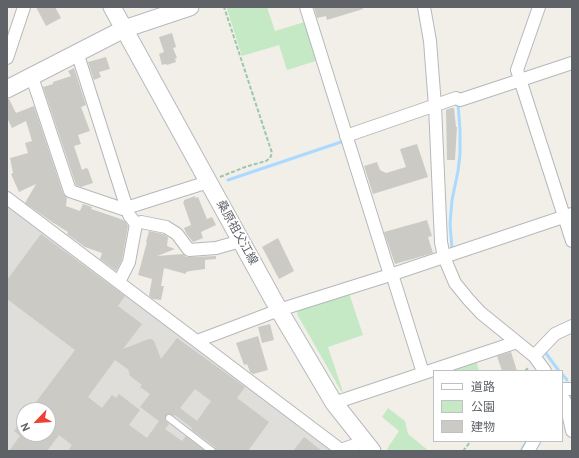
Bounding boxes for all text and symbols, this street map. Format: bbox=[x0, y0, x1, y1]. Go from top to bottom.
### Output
street label: 桑原祖父江線 bbox=[212, 198, 260, 268]
legend bbox=[433, 370, 563, 442]
text: 道路 bbox=[471, 380, 495, 396]
text: 公園 bbox=[471, 400, 495, 416]
north arrow bbox=[16, 402, 56, 442]
text: N bbox=[18, 420, 34, 433]
text: 建物 bbox=[471, 420, 495, 436]

